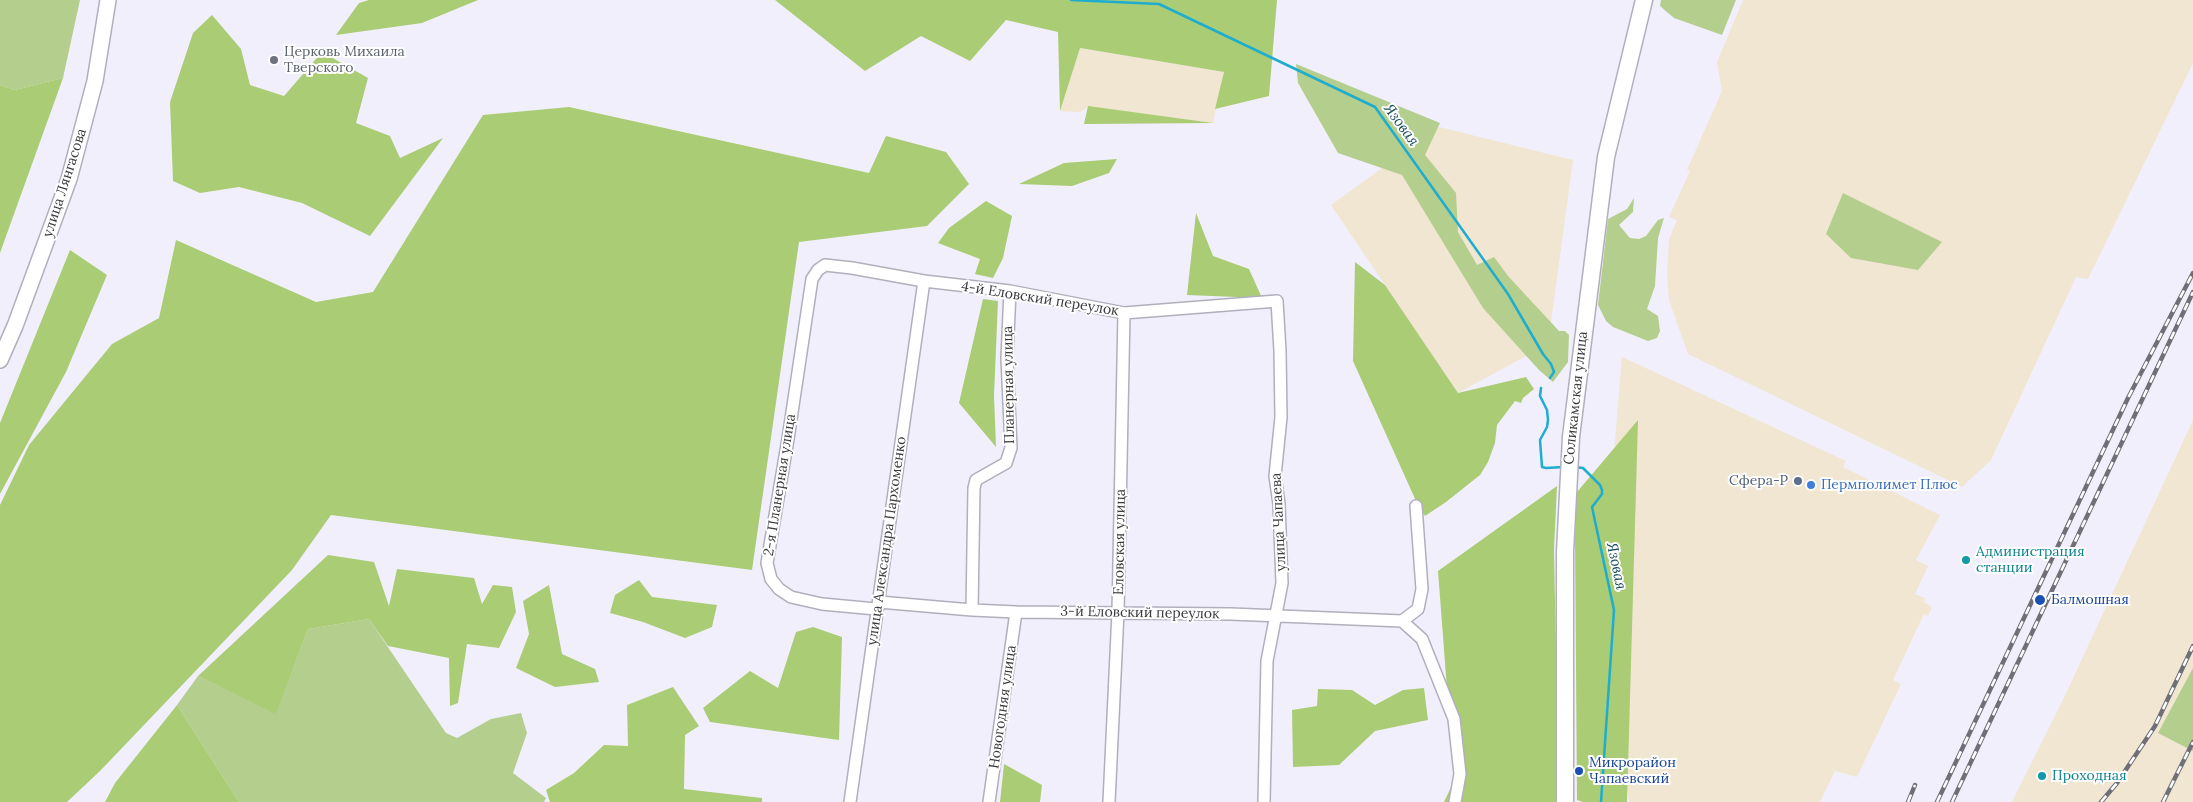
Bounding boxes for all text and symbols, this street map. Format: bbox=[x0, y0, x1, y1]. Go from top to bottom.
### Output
place label: Церковь Михаила Тверского bbox=[284, 44, 405, 76]
marker: Церковь Михаила Тверского bbox=[268, 54, 280, 66]
water label: Язовая bbox=[1380, 100, 1422, 150]
street label: улица Лянгасова bbox=[39, 126, 91, 240]
street label: 4-й Еловский переулок bbox=[960, 278, 1120, 320]
street label: Планерная улица bbox=[1000, 326, 1018, 444]
street label: Соликамская улица bbox=[1561, 331, 1591, 465]
street label: 2-я Планерная улица bbox=[760, 413, 800, 557]
street label: улица Александра Пархоменко bbox=[864, 435, 910, 647]
street label: улица Чапаева bbox=[1268, 472, 1290, 572]
place label: Сфера-Р bbox=[1729, 473, 1788, 489]
marker: Сфера-Р bbox=[1792, 475, 1804, 487]
place label: Пермполимет Плюс bbox=[1821, 477, 1958, 493]
marker: Пермполимет Плюс bbox=[1805, 479, 1817, 491]
street label: Еловская улица bbox=[1111, 489, 1129, 595]
water label: Язовая bbox=[1602, 541, 1630, 591]
place label: Администрация станции bbox=[1976, 544, 2085, 576]
marker: Администрация станции bbox=[1960, 554, 1972, 566]
place label: Балмошная bbox=[2051, 592, 2129, 608]
marker: Балмошная bbox=[2033, 593, 2047, 607]
street label: 3-й Еловский переулок bbox=[1060, 603, 1220, 623]
street label: Новогодняя улица bbox=[986, 644, 1020, 770]
place label: Микрорайон Чапаевский bbox=[1589, 755, 1676, 788]
marker: Микрорайон Чапаевский bbox=[1573, 765, 1585, 777]
place label: Проходная bbox=[2052, 768, 2127, 784]
marker: Проходная bbox=[2036, 770, 2048, 782]

